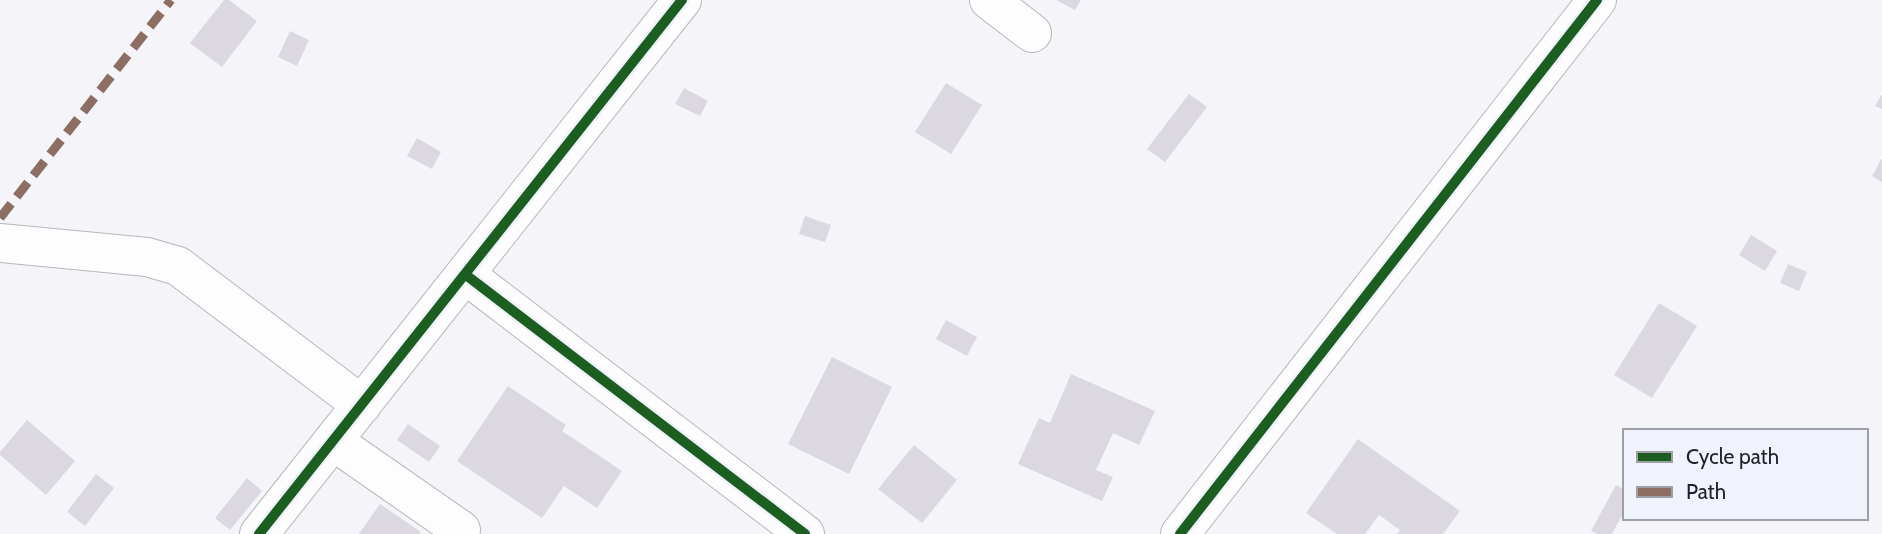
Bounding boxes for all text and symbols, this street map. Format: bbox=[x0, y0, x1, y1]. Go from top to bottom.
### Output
legend bbox=[1623, 429, 1868, 520]
text: Cycle path bbox=[1686, 444, 1779, 469]
text: Path bbox=[1686, 479, 1726, 504]

